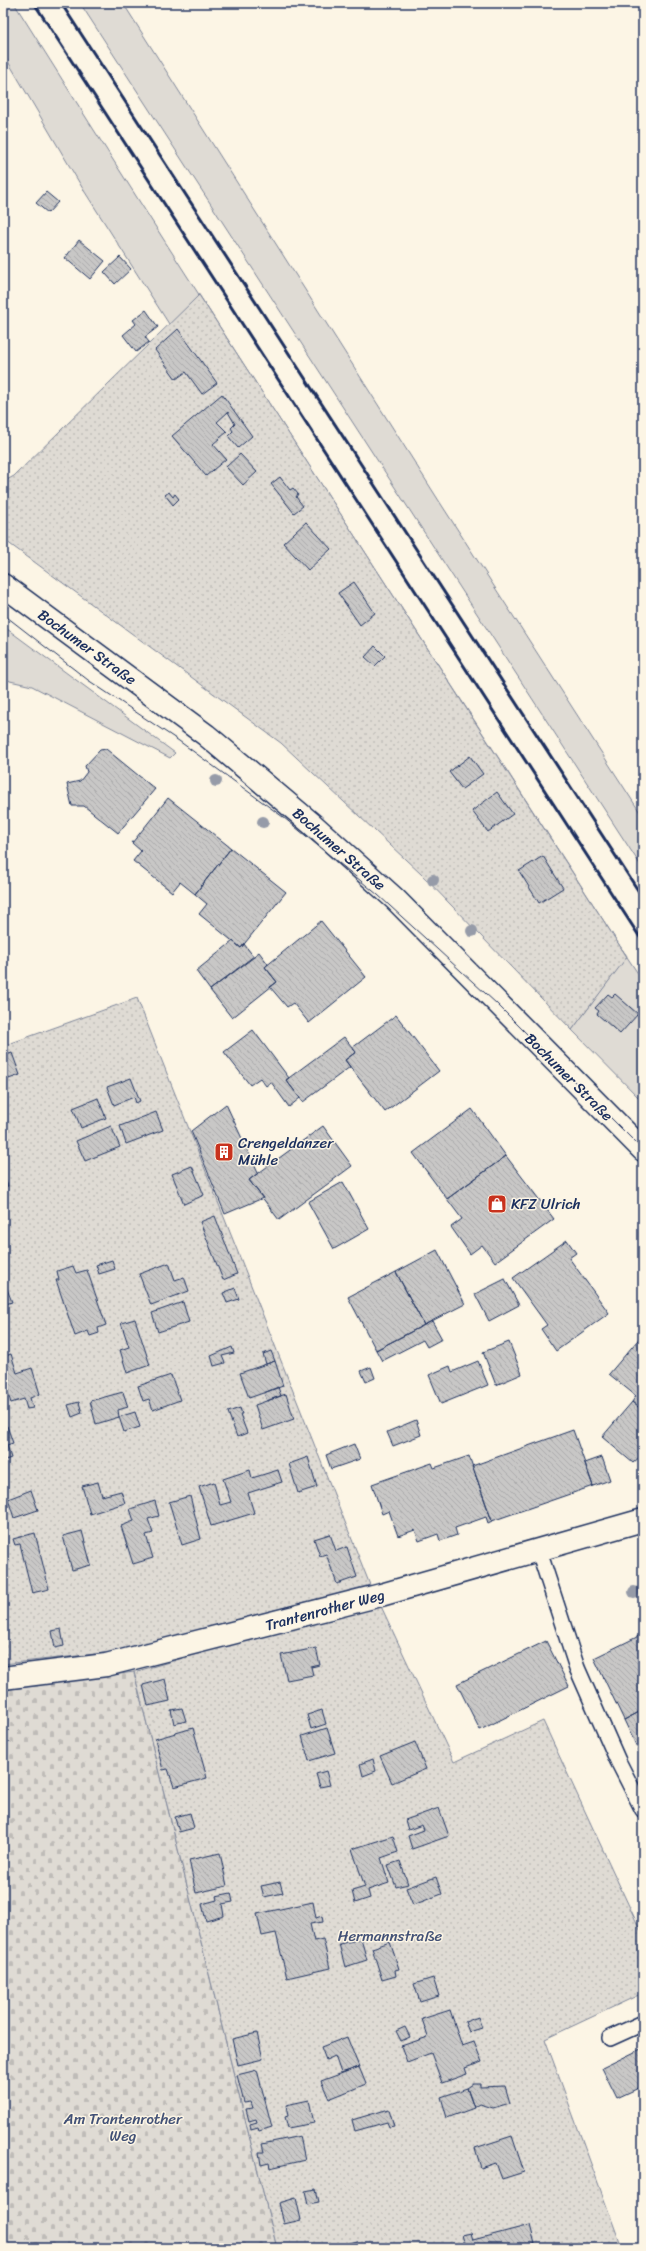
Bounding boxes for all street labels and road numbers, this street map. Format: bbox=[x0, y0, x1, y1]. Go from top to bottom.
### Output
street label: Bochumer Straße bbox=[32, 602, 142, 692]
street label: Bochumer Straße bbox=[286, 801, 392, 897]
street label: Bochumer Straße bbox=[518, 1026, 620, 1128]
street label: Trantenrother Weg bbox=[262, 1582, 388, 1638]

